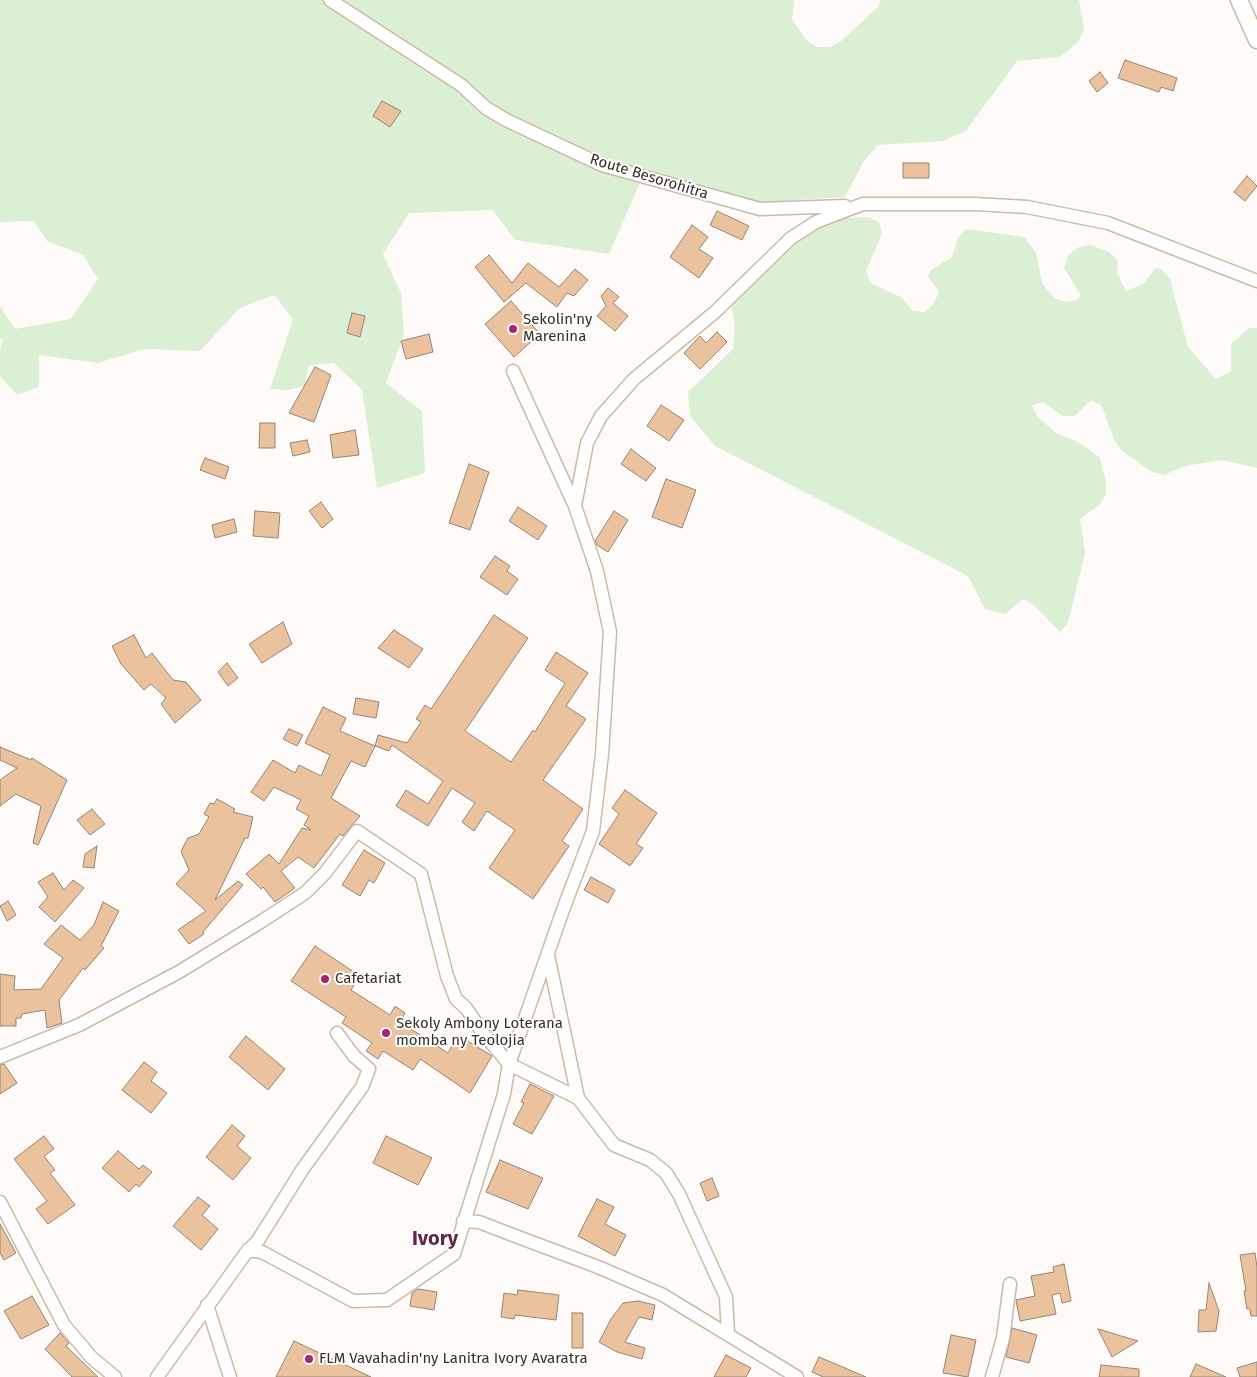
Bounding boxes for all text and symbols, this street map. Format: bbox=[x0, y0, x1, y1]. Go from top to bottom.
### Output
street label: Route Besorohitra bbox=[588, 150, 710, 204]
place label: Sekolin'ny Marenina bbox=[523, 311, 592, 346]
marker: Sekolin'ny Marenina bbox=[507, 323, 519, 335]
place label: Cafetariat bbox=[335, 970, 402, 988]
marker: Cafetariat bbox=[319, 973, 331, 985]
place label: Sekoly Ambony Loterana momba ny Teolojia bbox=[396, 1015, 563, 1050]
marker: Sekoly Ambony Loterana momba ny Teolojia bbox=[380, 1027, 392, 1039]
district label: Ivory bbox=[412, 1227, 458, 1251]
place label: FLM Vavahadin'ny Lanitra Ivory Avaratra bbox=[319, 1350, 588, 1368]
marker: FLM Vavahadin'ny Lanitra Ivory Avaratra bbox=[303, 1353, 315, 1365]

